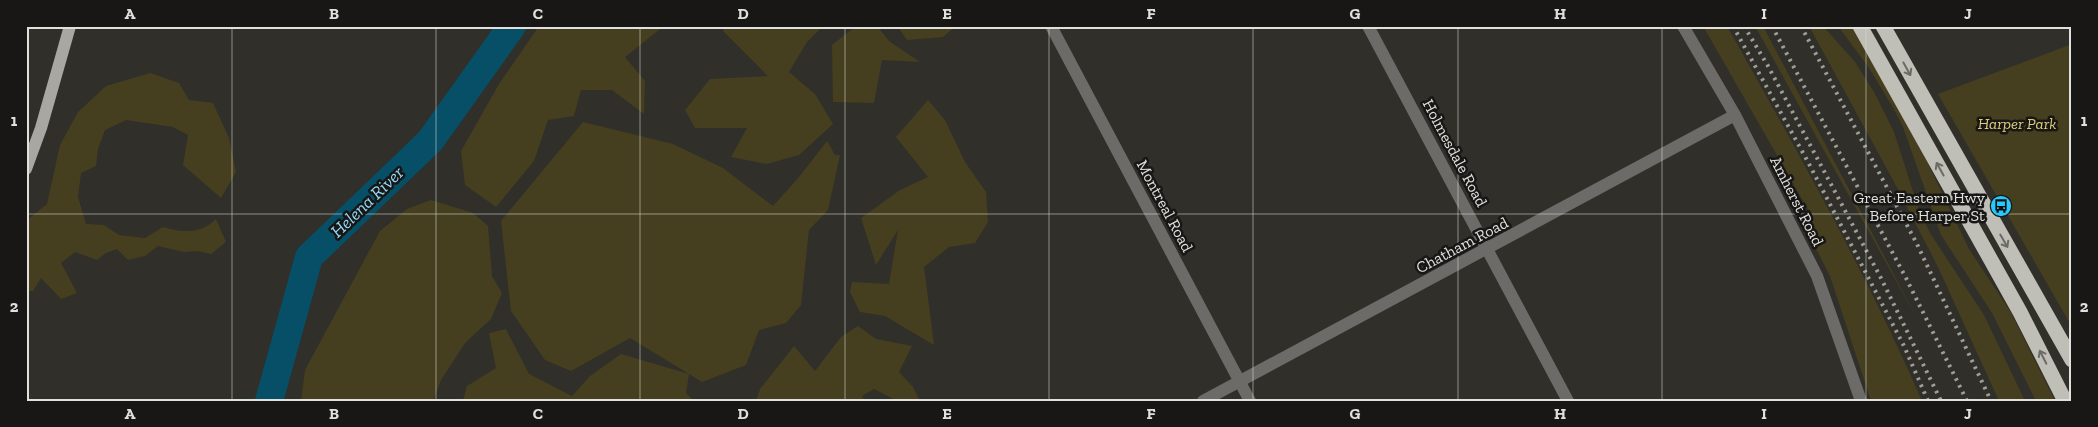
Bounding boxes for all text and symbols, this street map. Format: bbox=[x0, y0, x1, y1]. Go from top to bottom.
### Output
text: A bbox=[125, 4, 136, 23]
text: B bbox=[329, 4, 339, 23]
text: C bbox=[533, 4, 543, 23]
text: D bbox=[737, 4, 749, 23]
text: E bbox=[942, 4, 952, 23]
text: F bbox=[1146, 4, 1156, 23]
text: G bbox=[1350, 4, 1361, 23]
text: H bbox=[1554, 4, 1566, 23]
text: I bbox=[1761, 4, 1767, 23]
text: J bbox=[1964, 4, 1972, 23]
one-way arrow bbox=[1902, 61, 1912, 76]
street label: Holmesdale Road bbox=[1419, 96, 1491, 210]
text: 1 bbox=[11, 111, 18, 130]
text: 1 bbox=[2081, 111, 2088, 130]
park label: Harper Park bbox=[1978, 114, 2056, 133]
street label: Amherst Road bbox=[1766, 153, 1828, 249]
street label: Montreal Road bbox=[1133, 157, 1197, 255]
water label: Helena River bbox=[326, 161, 409, 242]
one-way arrow bbox=[1934, 162, 1944, 177]
place label: Great Eastern Hwy Before Harper St bbox=[1853, 188, 1986, 225]
bus stop icon: Great Eastern Hwy Before Harper St bbox=[1989, 194, 2013, 218]
street label: Chatham Road bbox=[1413, 213, 1511, 277]
one-way arrow bbox=[1999, 233, 2009, 248]
text: 2 bbox=[10, 297, 19, 316]
text: 2 bbox=[2080, 297, 2089, 316]
one-way arrow bbox=[2038, 350, 2048, 365]
text: A bbox=[125, 404, 136, 423]
text: B bbox=[329, 404, 339, 423]
text: C bbox=[533, 404, 543, 423]
text: D bbox=[737, 404, 749, 423]
text: E bbox=[942, 404, 952, 423]
text: F bbox=[1146, 404, 1156, 423]
text: G bbox=[1350, 404, 1361, 423]
text: H bbox=[1554, 404, 1566, 423]
text: I bbox=[1761, 404, 1767, 423]
text: J bbox=[1964, 404, 1972, 423]

